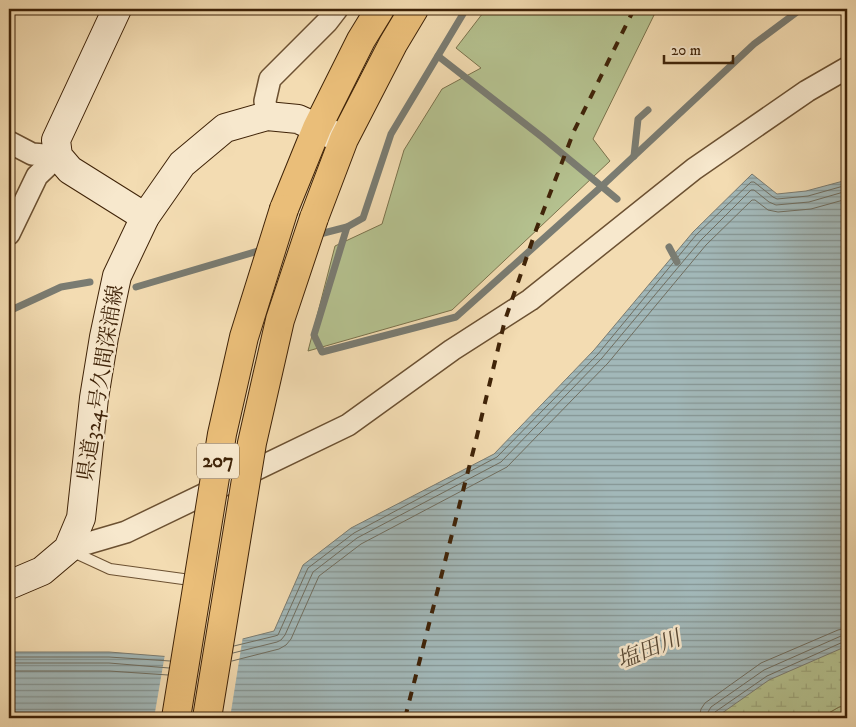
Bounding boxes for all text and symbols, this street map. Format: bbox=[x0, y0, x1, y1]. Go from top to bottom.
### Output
scale bar bbox=[664, 32, 732, 64]
text: 20 m bbox=[671, 41, 701, 60]
street label: 県道324号久間深浦線 bbox=[73, 283, 129, 483]
road number: 207 bbox=[197, 444, 239, 478]
water label: 塩田川 bbox=[613, 624, 687, 675]

